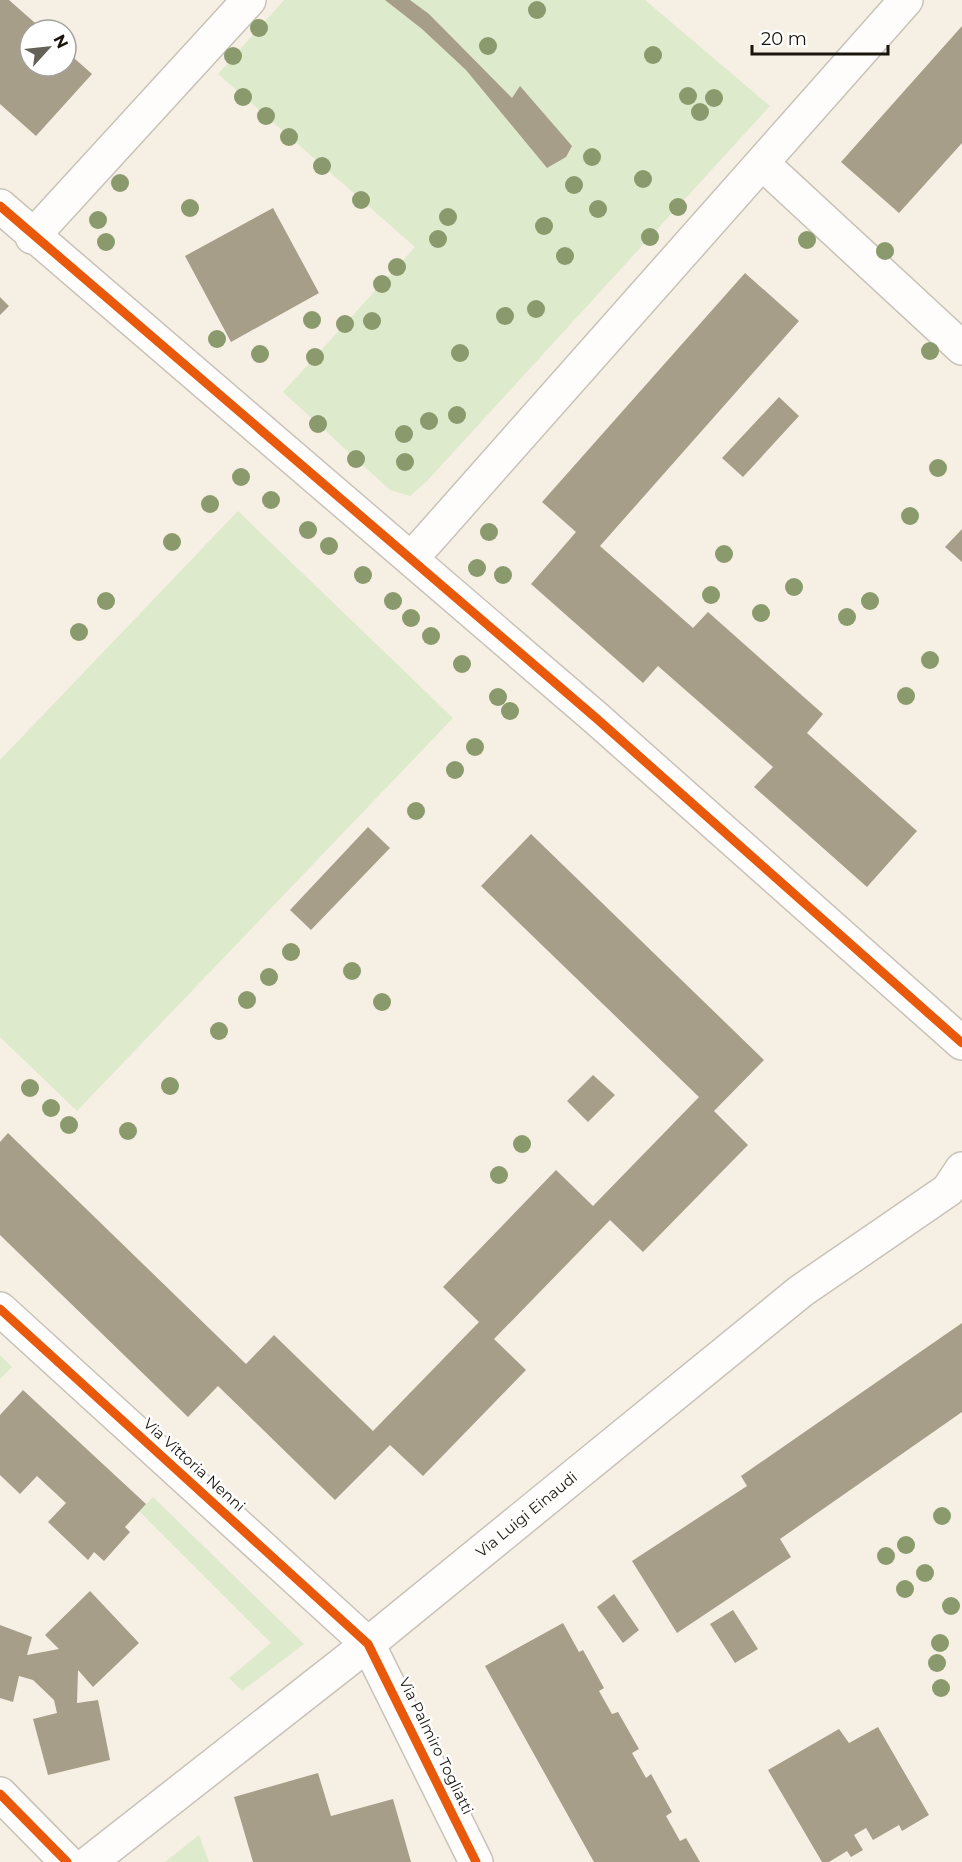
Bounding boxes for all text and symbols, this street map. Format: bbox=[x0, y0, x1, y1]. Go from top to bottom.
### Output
north arrow bbox=[18, 18, 78, 78]
scale bar bbox=[752, 18, 888, 56]
text: 20 m bbox=[761, 28, 807, 50]
text: N bbox=[50, 31, 72, 51]
street label: Via Vittoria Nenni bbox=[139, 1414, 249, 1515]
street label: Via Luigi Einaudi bbox=[472, 1467, 581, 1561]
street label: Via Palmiro Togliatti bbox=[395, 1674, 478, 1817]

